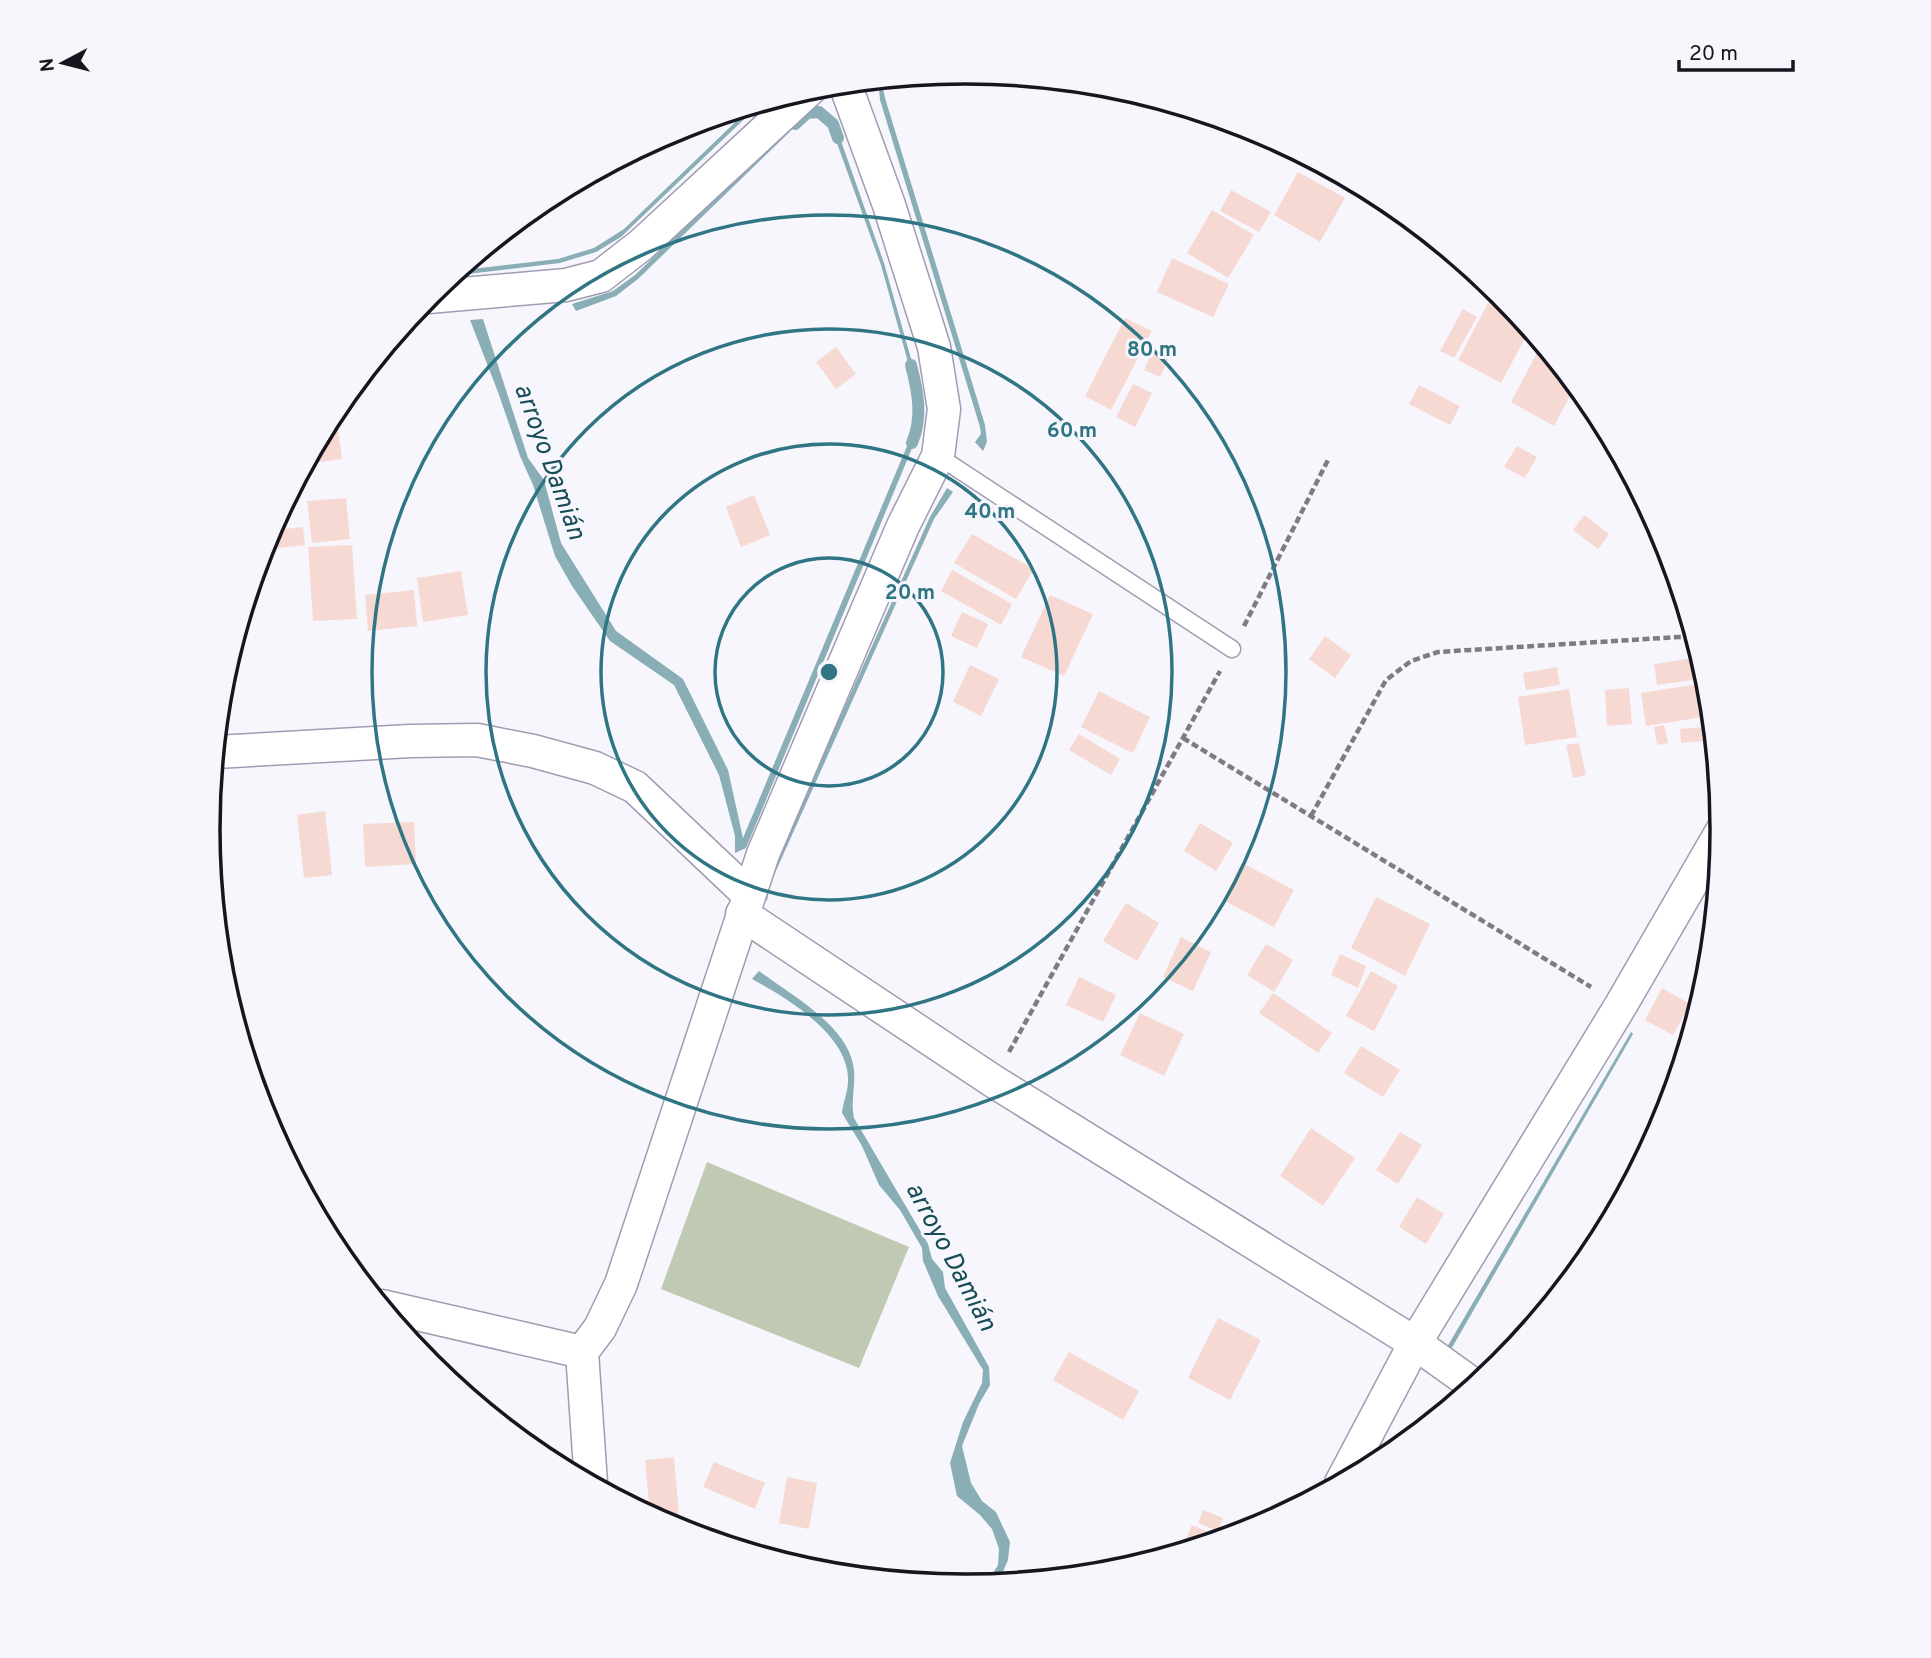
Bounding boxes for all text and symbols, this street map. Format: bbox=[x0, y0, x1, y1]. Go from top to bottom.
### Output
north arrow bbox=[28, 28, 98, 98]
scale bar bbox=[1679, 28, 1793, 72]
text: 20 m bbox=[1689, 41, 1738, 68]
text: N bbox=[35, 57, 61, 73]
text: 80 m bbox=[1127, 337, 1177, 364]
water label: arroyo Damián bbox=[505, 379, 592, 545]
text: 60 m bbox=[1047, 418, 1097, 445]
text: 40 m bbox=[965, 499, 1015, 526]
text: 20 m bbox=[885, 580, 935, 607]
centre of rings bbox=[817, 660, 841, 684]
water label: arroyo Damián bbox=[897, 1177, 1003, 1337]

